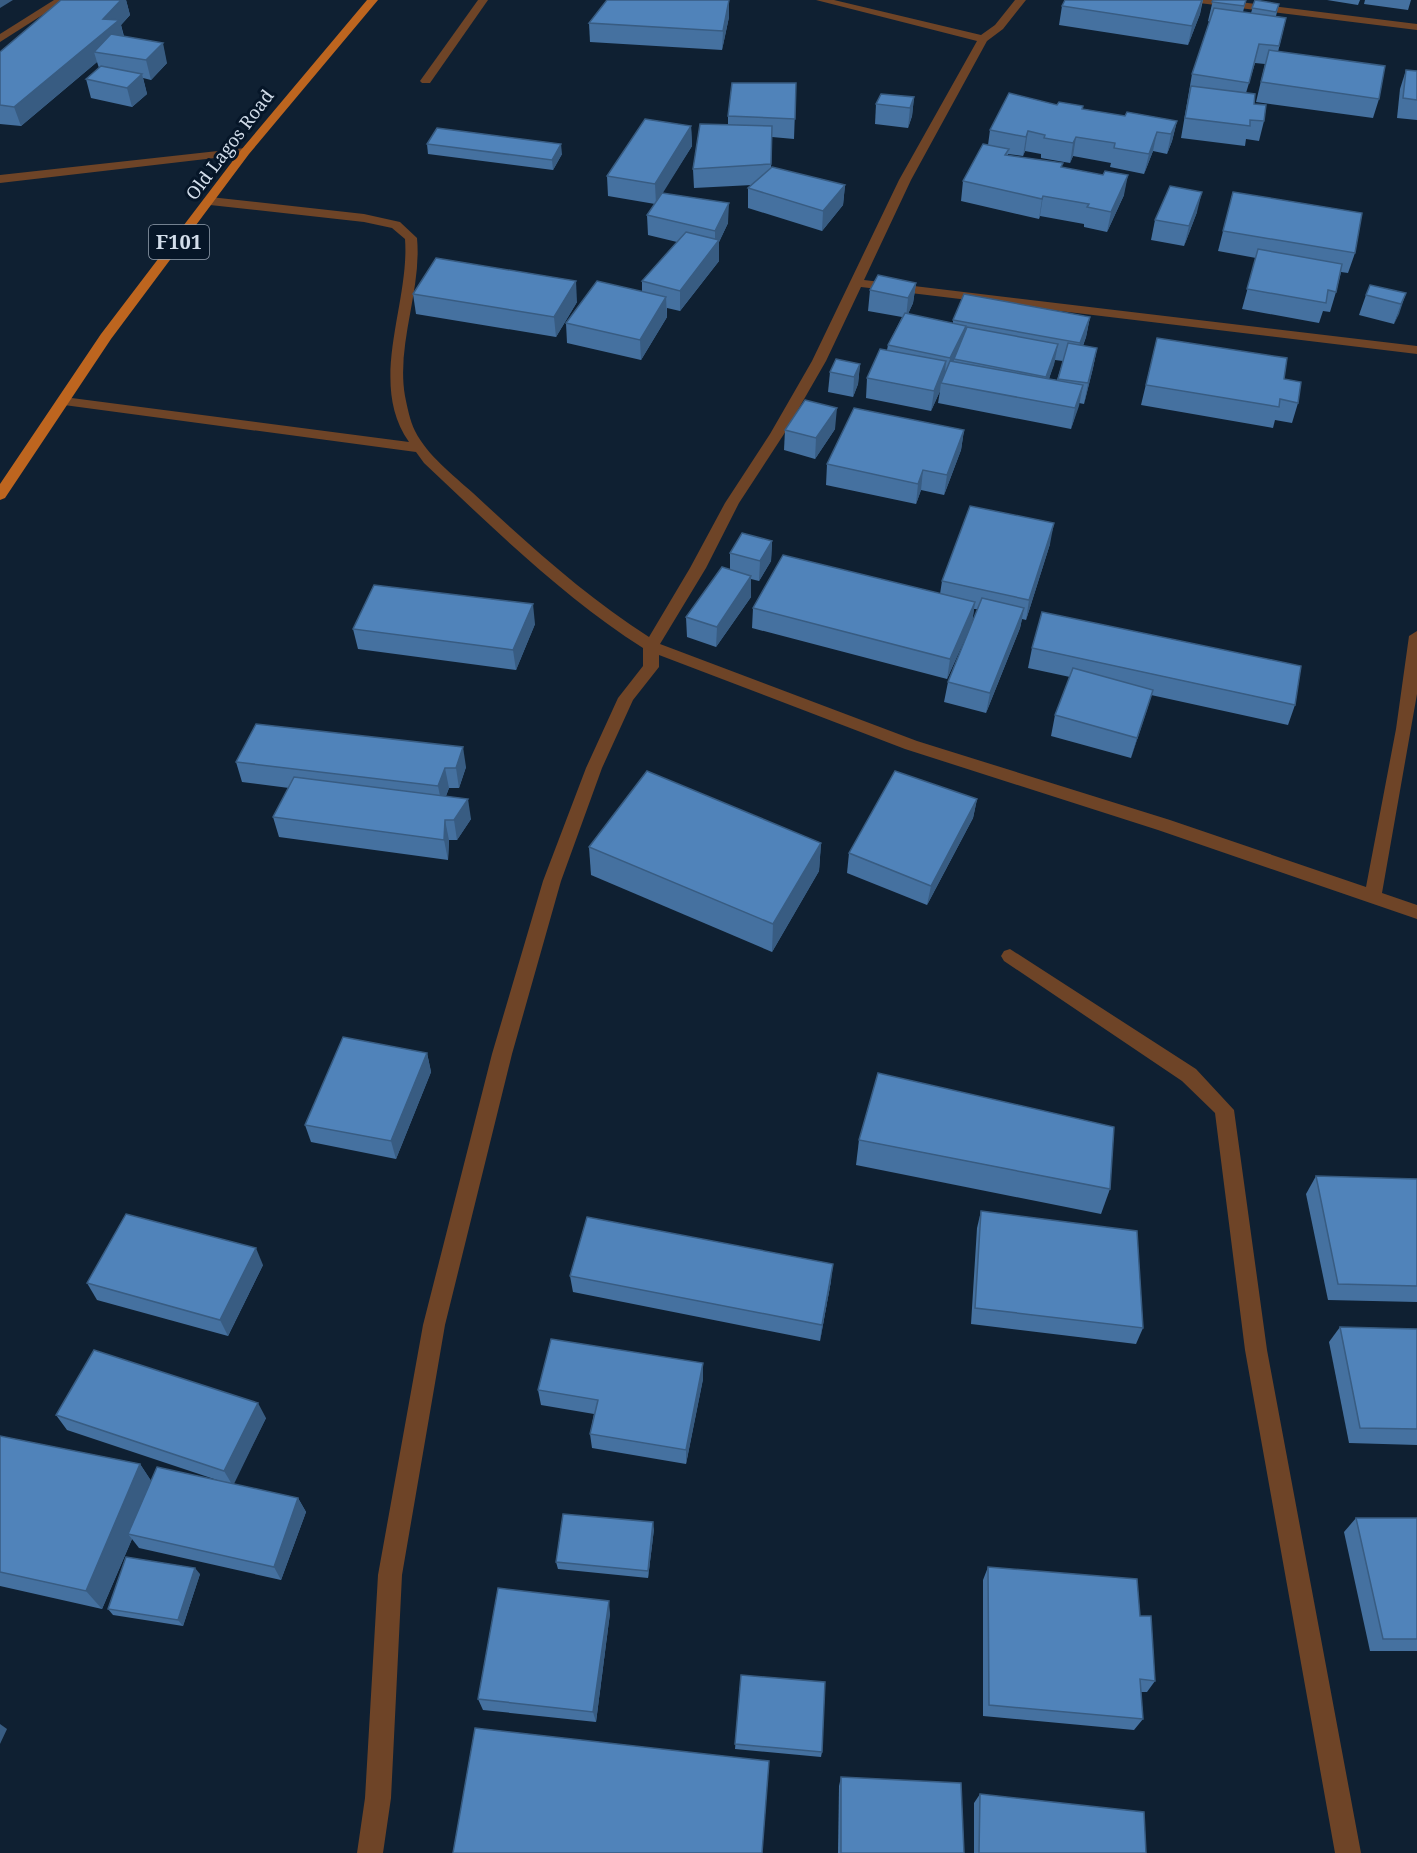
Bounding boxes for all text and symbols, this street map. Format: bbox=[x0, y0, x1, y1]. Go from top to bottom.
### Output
street label: Old Lagos Road bbox=[180, 84, 279, 204]
road number: F101 bbox=[149, 225, 209, 259]

